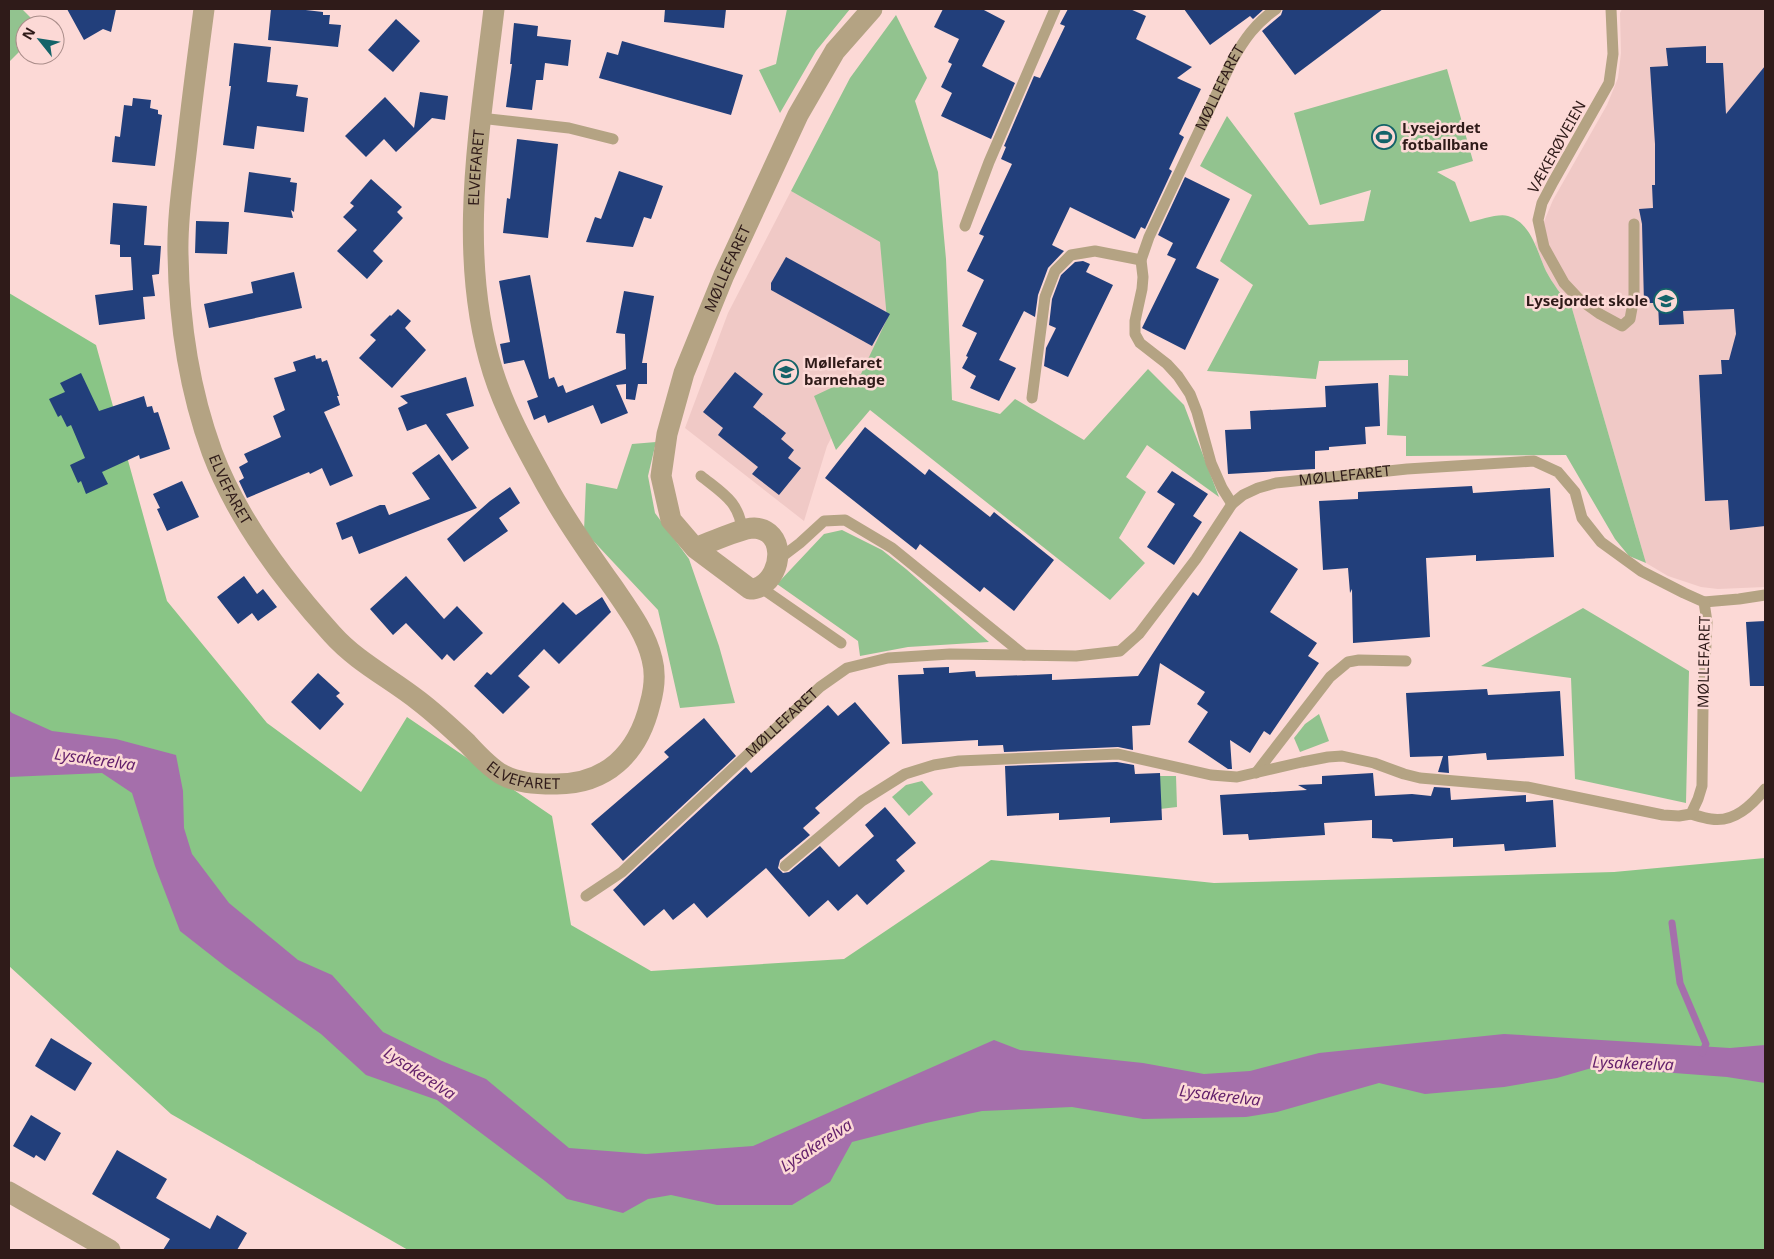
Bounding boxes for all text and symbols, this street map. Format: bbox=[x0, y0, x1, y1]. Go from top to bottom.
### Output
north arrow bbox=[15, 15, 65, 65]
text: N bbox=[17, 24, 39, 43]
street label: MØLLEFARET bbox=[1190, 40, 1249, 134]
street label: VÆKERØVEIEN bbox=[1522, 97, 1590, 196]
place label: Lysejordet fotballbane bbox=[1402, 117, 1488, 154]
sports icon: Lysejordet fotballbane bbox=[1371, 124, 1397, 150]
street label: ELVEFARET bbox=[463, 128, 488, 206]
street label: MØLLEFARET bbox=[699, 221, 755, 315]
school or university icon: Lysejordet skole bbox=[1653, 288, 1679, 314]
place label: Lysejordet skole bbox=[1526, 290, 1648, 310]
place label: Møllefaret barnehage bbox=[804, 352, 885, 389]
school or university icon: Møllefaret barnehage bbox=[773, 359, 799, 385]
street label: ELVEFARET bbox=[205, 451, 257, 529]
street label: MØLLEFARET bbox=[1298, 460, 1392, 490]
street label: MØLLEFARET bbox=[1692, 615, 1714, 708]
street label: MØLLEFARET bbox=[741, 683, 822, 761]
water label: Lysakerelva bbox=[53, 742, 137, 776]
street label: ELVEFARET bbox=[483, 756, 561, 793]
water label: Lysakerelva bbox=[380, 1042, 460, 1104]
water label: Lysakerelva bbox=[1592, 1051, 1674, 1075]
water label: Lysakerelva bbox=[1178, 1079, 1262, 1111]
water label: Lysakerelva bbox=[776, 1114, 856, 1176]

